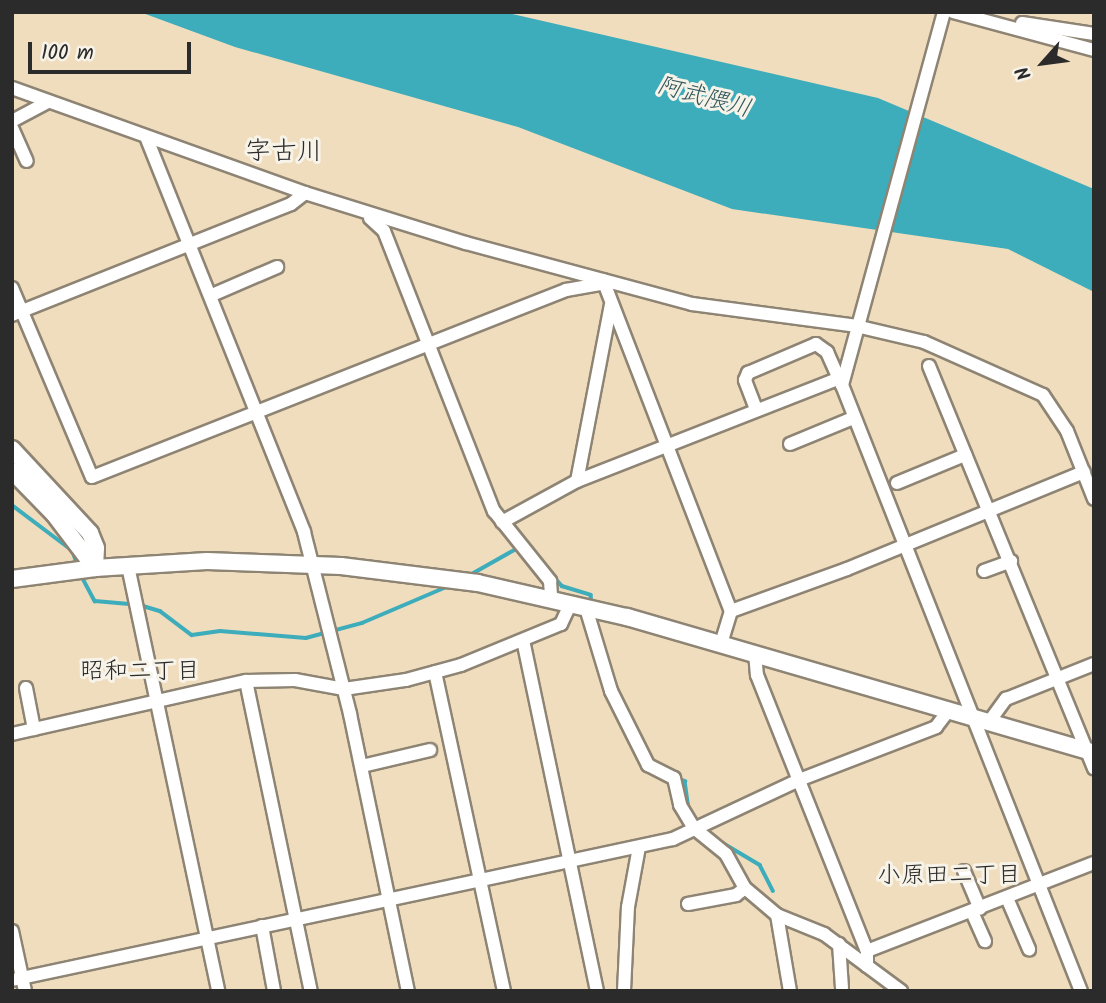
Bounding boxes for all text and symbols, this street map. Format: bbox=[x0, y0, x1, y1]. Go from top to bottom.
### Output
scale bar bbox=[32, 28, 194, 72]
north arrow bbox=[1008, 28, 1078, 98]
text: 100 m bbox=[41, 37, 94, 70]
text: N bbox=[1008, 61, 1041, 85]
water label: 阿武隈川 bbox=[654, 72, 754, 124]
district label: 字古川 bbox=[245, 137, 323, 169]
district label: 昭和二丁目 bbox=[80, 658, 200, 686]
district label: 小原田二丁目 bbox=[877, 862, 1021, 890]

